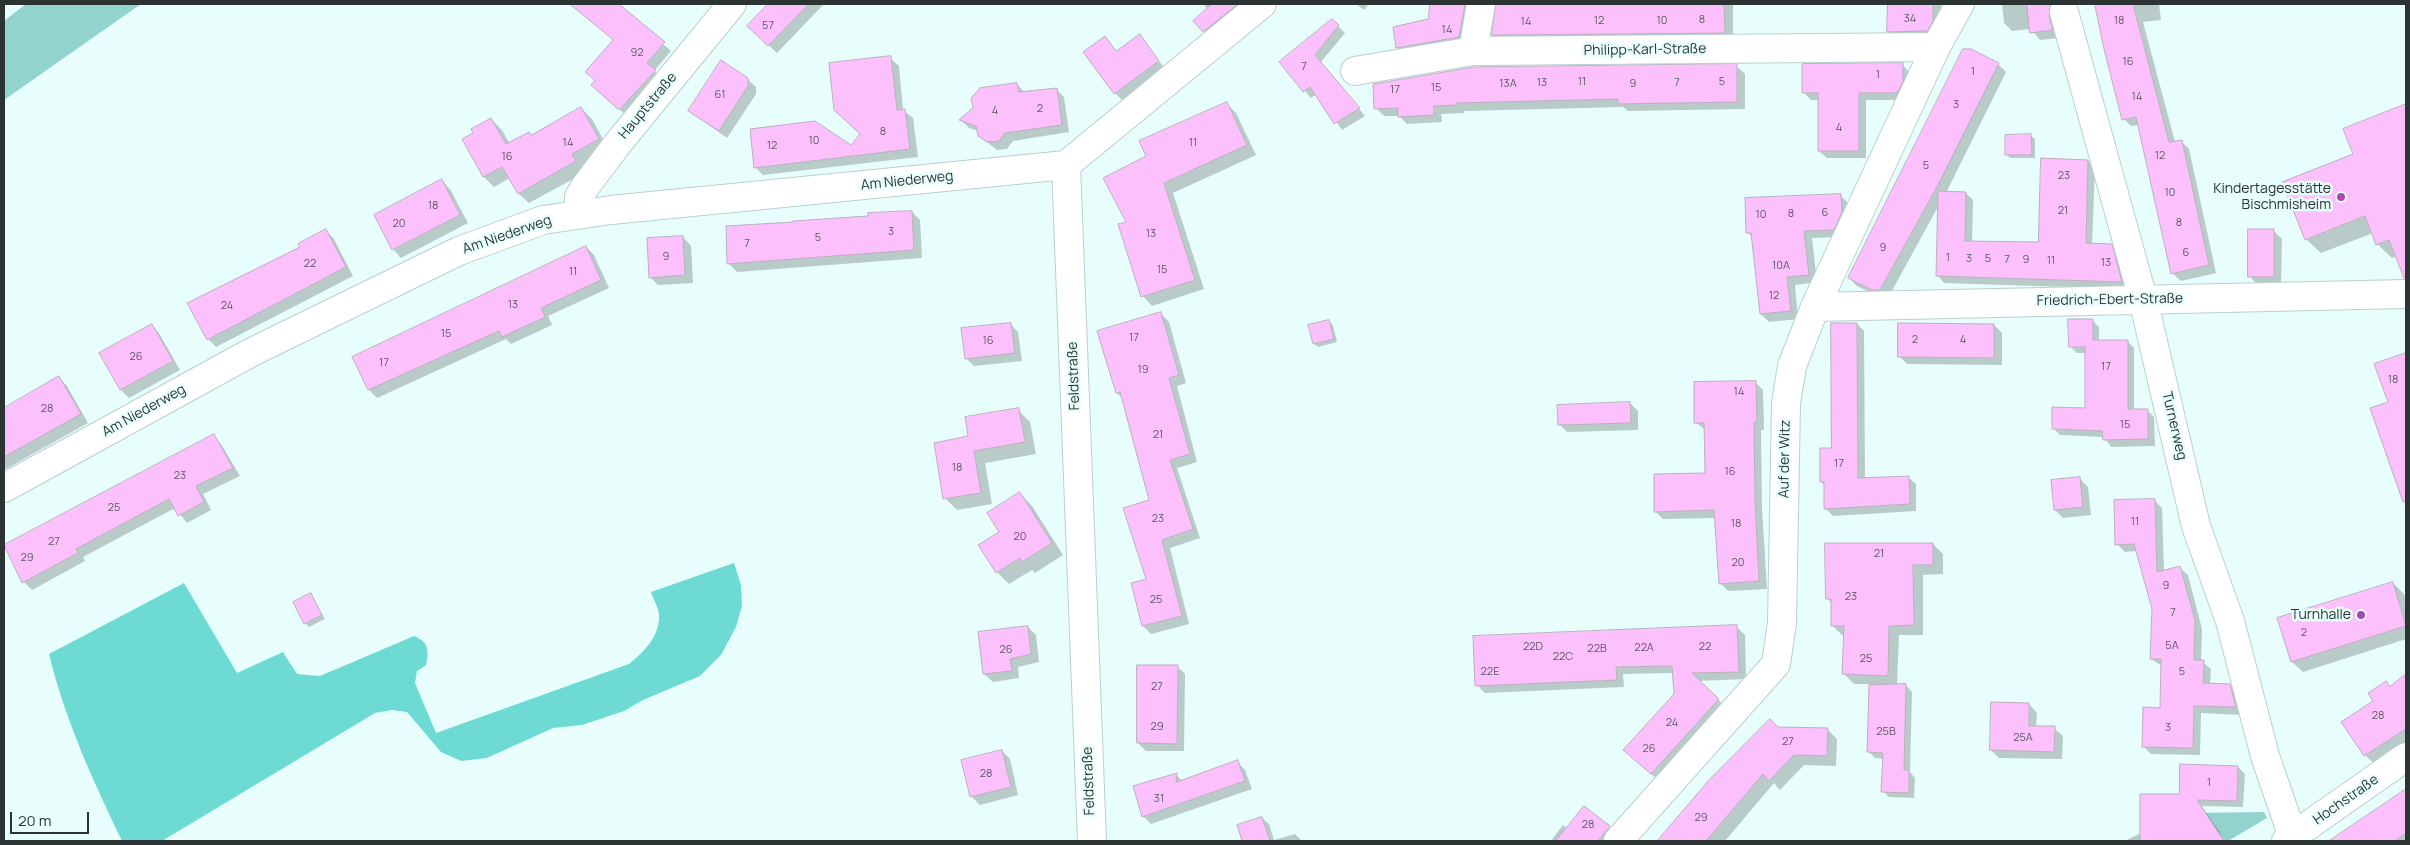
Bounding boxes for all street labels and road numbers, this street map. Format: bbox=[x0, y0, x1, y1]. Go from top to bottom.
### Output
street label: Philipp-Karl-Straße bbox=[1584, 41, 1706, 59]
street label: Hauptstraße bbox=[615, 69, 681, 143]
street label: Am Niederweg bbox=[860, 168, 954, 194]
street label: Am Niederweg bbox=[460, 212, 554, 258]
street label: Friedrich-Ebert-Straße bbox=[2037, 290, 2183, 310]
street label: Feldstraße bbox=[1064, 341, 1084, 411]
street label: Am Niederweg bbox=[99, 381, 189, 441]
street label: Turnerweg bbox=[2158, 390, 2190, 462]
street label: Auf der Witz bbox=[1776, 420, 1794, 498]
street label: Feldstraße bbox=[1079, 746, 1099, 816]
street label: Hochstraße bbox=[2310, 771, 2382, 829]

